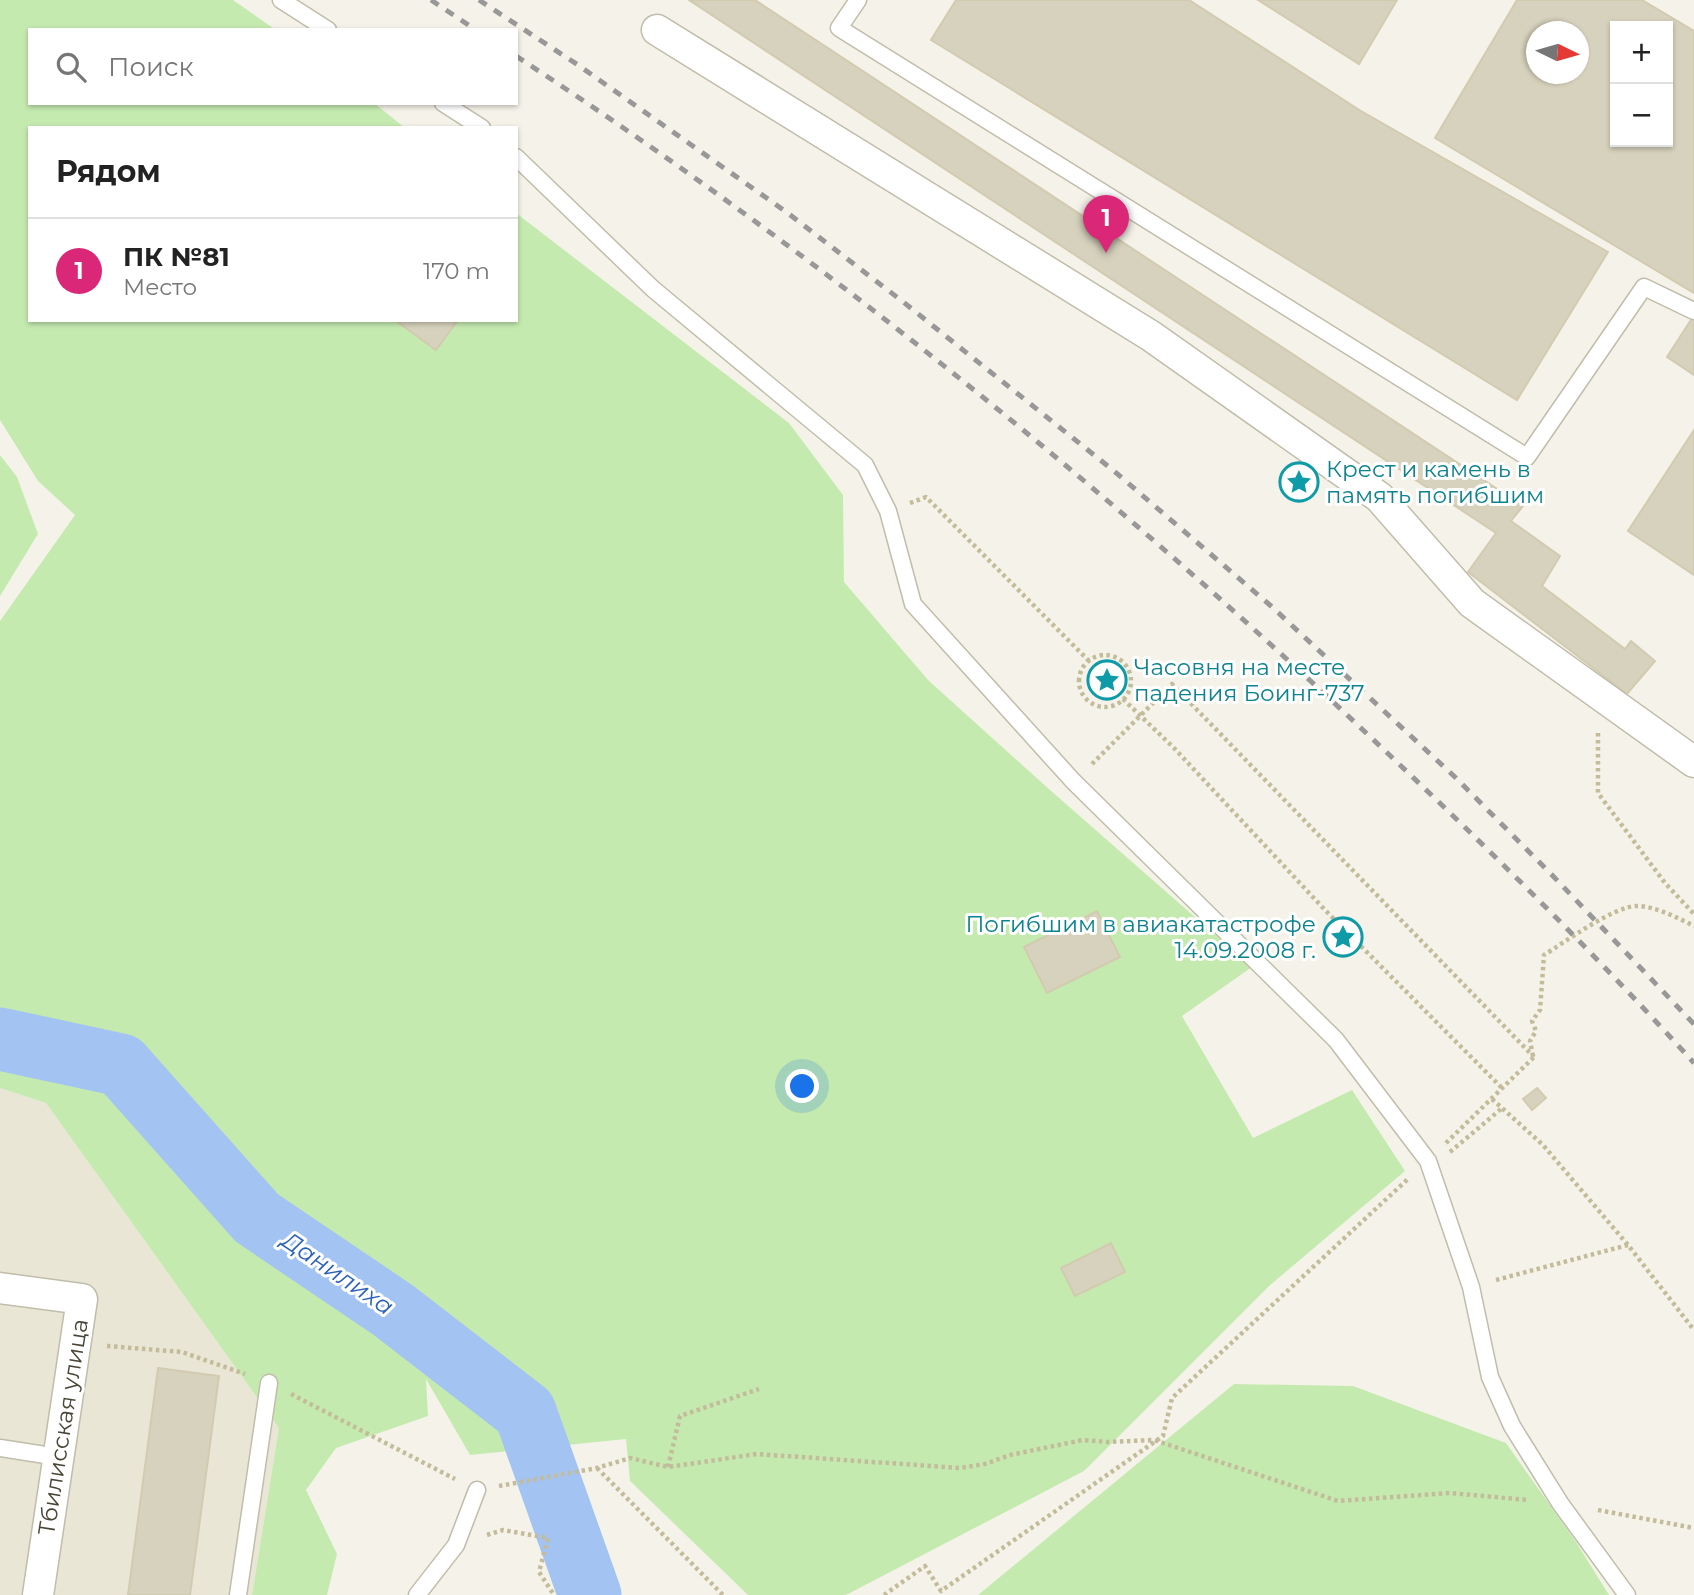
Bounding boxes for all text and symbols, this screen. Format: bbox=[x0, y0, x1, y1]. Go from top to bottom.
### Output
north arrow bbox=[1526, 21, 1589, 84]
map controls bbox=[1610, 21, 1673, 147]
button: + bbox=[1610, 21, 1673, 84]
search box bbox=[28, 28, 518, 105]
icon: search bbox=[52, 48, 90, 86]
text: Поиск bbox=[108, 51, 194, 83]
button: − bbox=[1610, 84, 1673, 147]
text: Рядом bbox=[56, 153, 161, 190]
pin: 1 bbox=[1083, 195, 1129, 253]
text: ПК №81 bbox=[123, 241, 230, 273]
text: 1 bbox=[74, 257, 84, 285]
text: 170 m bbox=[423, 257, 490, 285]
text: Место bbox=[123, 273, 197, 301]
place label: Крест и камень в память погибшим bbox=[1326, 455, 1544, 509]
place icon: Крест и камень в память погибшим bbox=[1278, 461, 1320, 503]
place label: Часовня на месте падения Боинг-737 bbox=[1134, 653, 1365, 707]
place icon: Часовня на месте падения Боинг-737 bbox=[1086, 659, 1128, 701]
place label: Погибшим в авиакатастрофе 14.09.2008 г. bbox=[965, 910, 1316, 964]
place icon: Погибшим в авиакатастрофе 14.09.2008 г. bbox=[1322, 916, 1364, 958]
your location bbox=[785, 1069, 819, 1103]
water label: Данилиха bbox=[275, 1224, 399, 1321]
street label: Тбилисская улица bbox=[32, 1317, 94, 1537]

